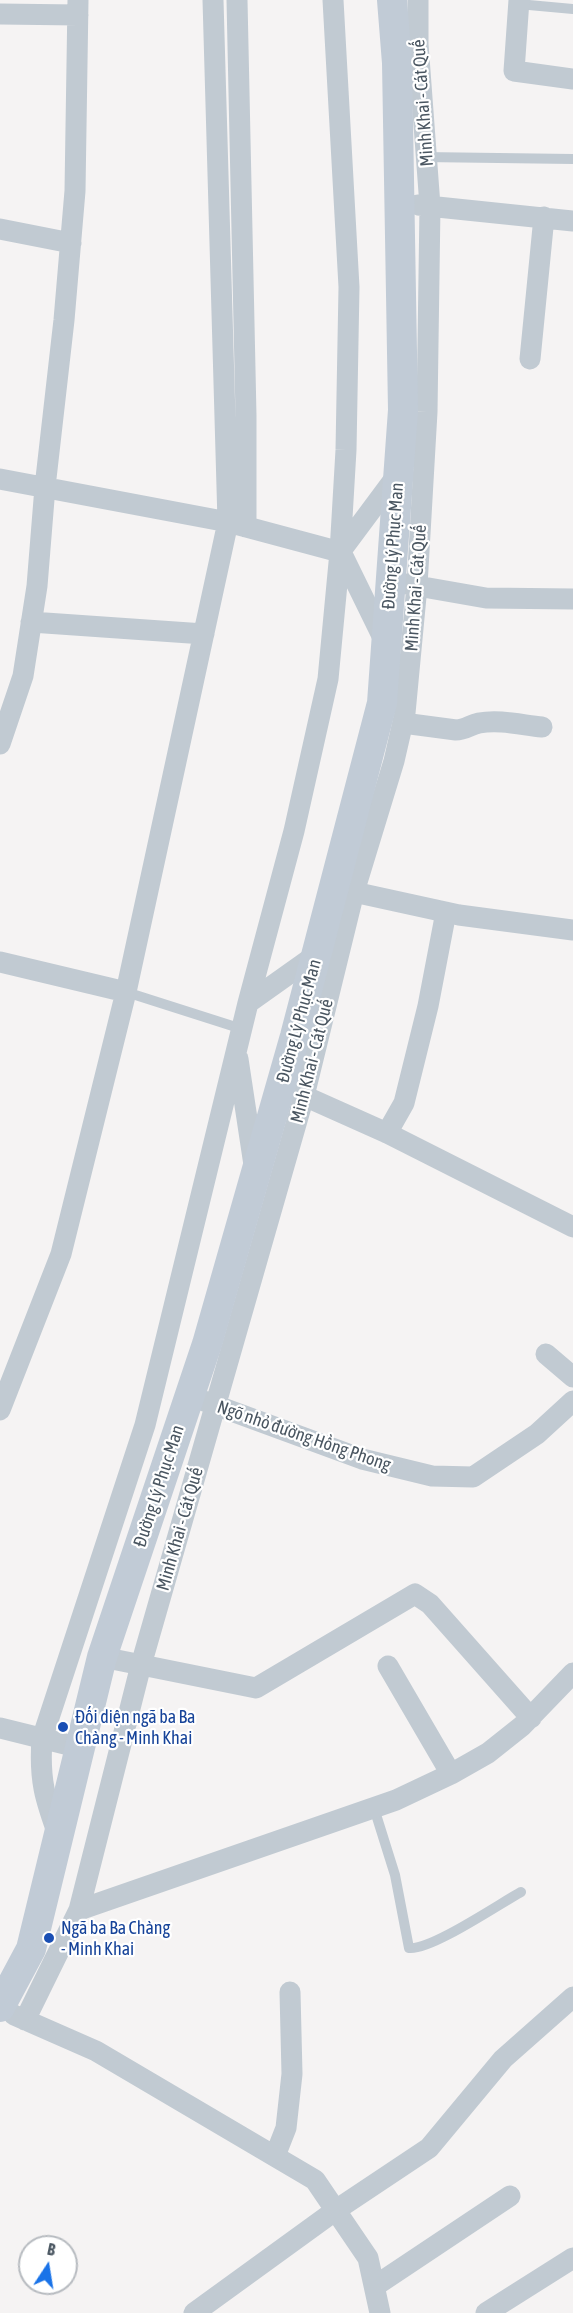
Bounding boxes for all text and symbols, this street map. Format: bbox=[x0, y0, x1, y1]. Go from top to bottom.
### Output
street label: Minh Khai - Cát Quế bbox=[408, 39, 438, 167]
street label: Đường Lý Phục Man bbox=[378, 482, 408, 610]
street label: Minh Khai - Cát Quế bbox=[401, 524, 431, 652]
street label: Đường Lý Phục Man bbox=[272, 957, 326, 1085]
street label: Minh Khai - Cát Quế bbox=[286, 997, 338, 1125]
street label: Ngõ nhỏ đường Hồng Phong bbox=[214, 1396, 394, 1476]
street label: Đường Lý Phục Man bbox=[129, 1422, 189, 1550]
street label: Minh Khai - Cát Quế bbox=[152, 1465, 208, 1593]
place label: Đối diện ngã ba Ba Chàng - Minh Khai bbox=[75, 1706, 195, 1748]
marker: Đối diện ngã ba Ba Chàng - Minh Khai bbox=[56, 1720, 70, 1734]
place label: Ngã ba Ba Chàng - Minh Khai bbox=[61, 1917, 170, 1960]
marker: Ngã ba Ba Chàng - Minh Khai bbox=[42, 1931, 56, 1945]
north arrow bbox=[18, 2235, 78, 2295]
text: B bbox=[46, 2240, 57, 2259]

